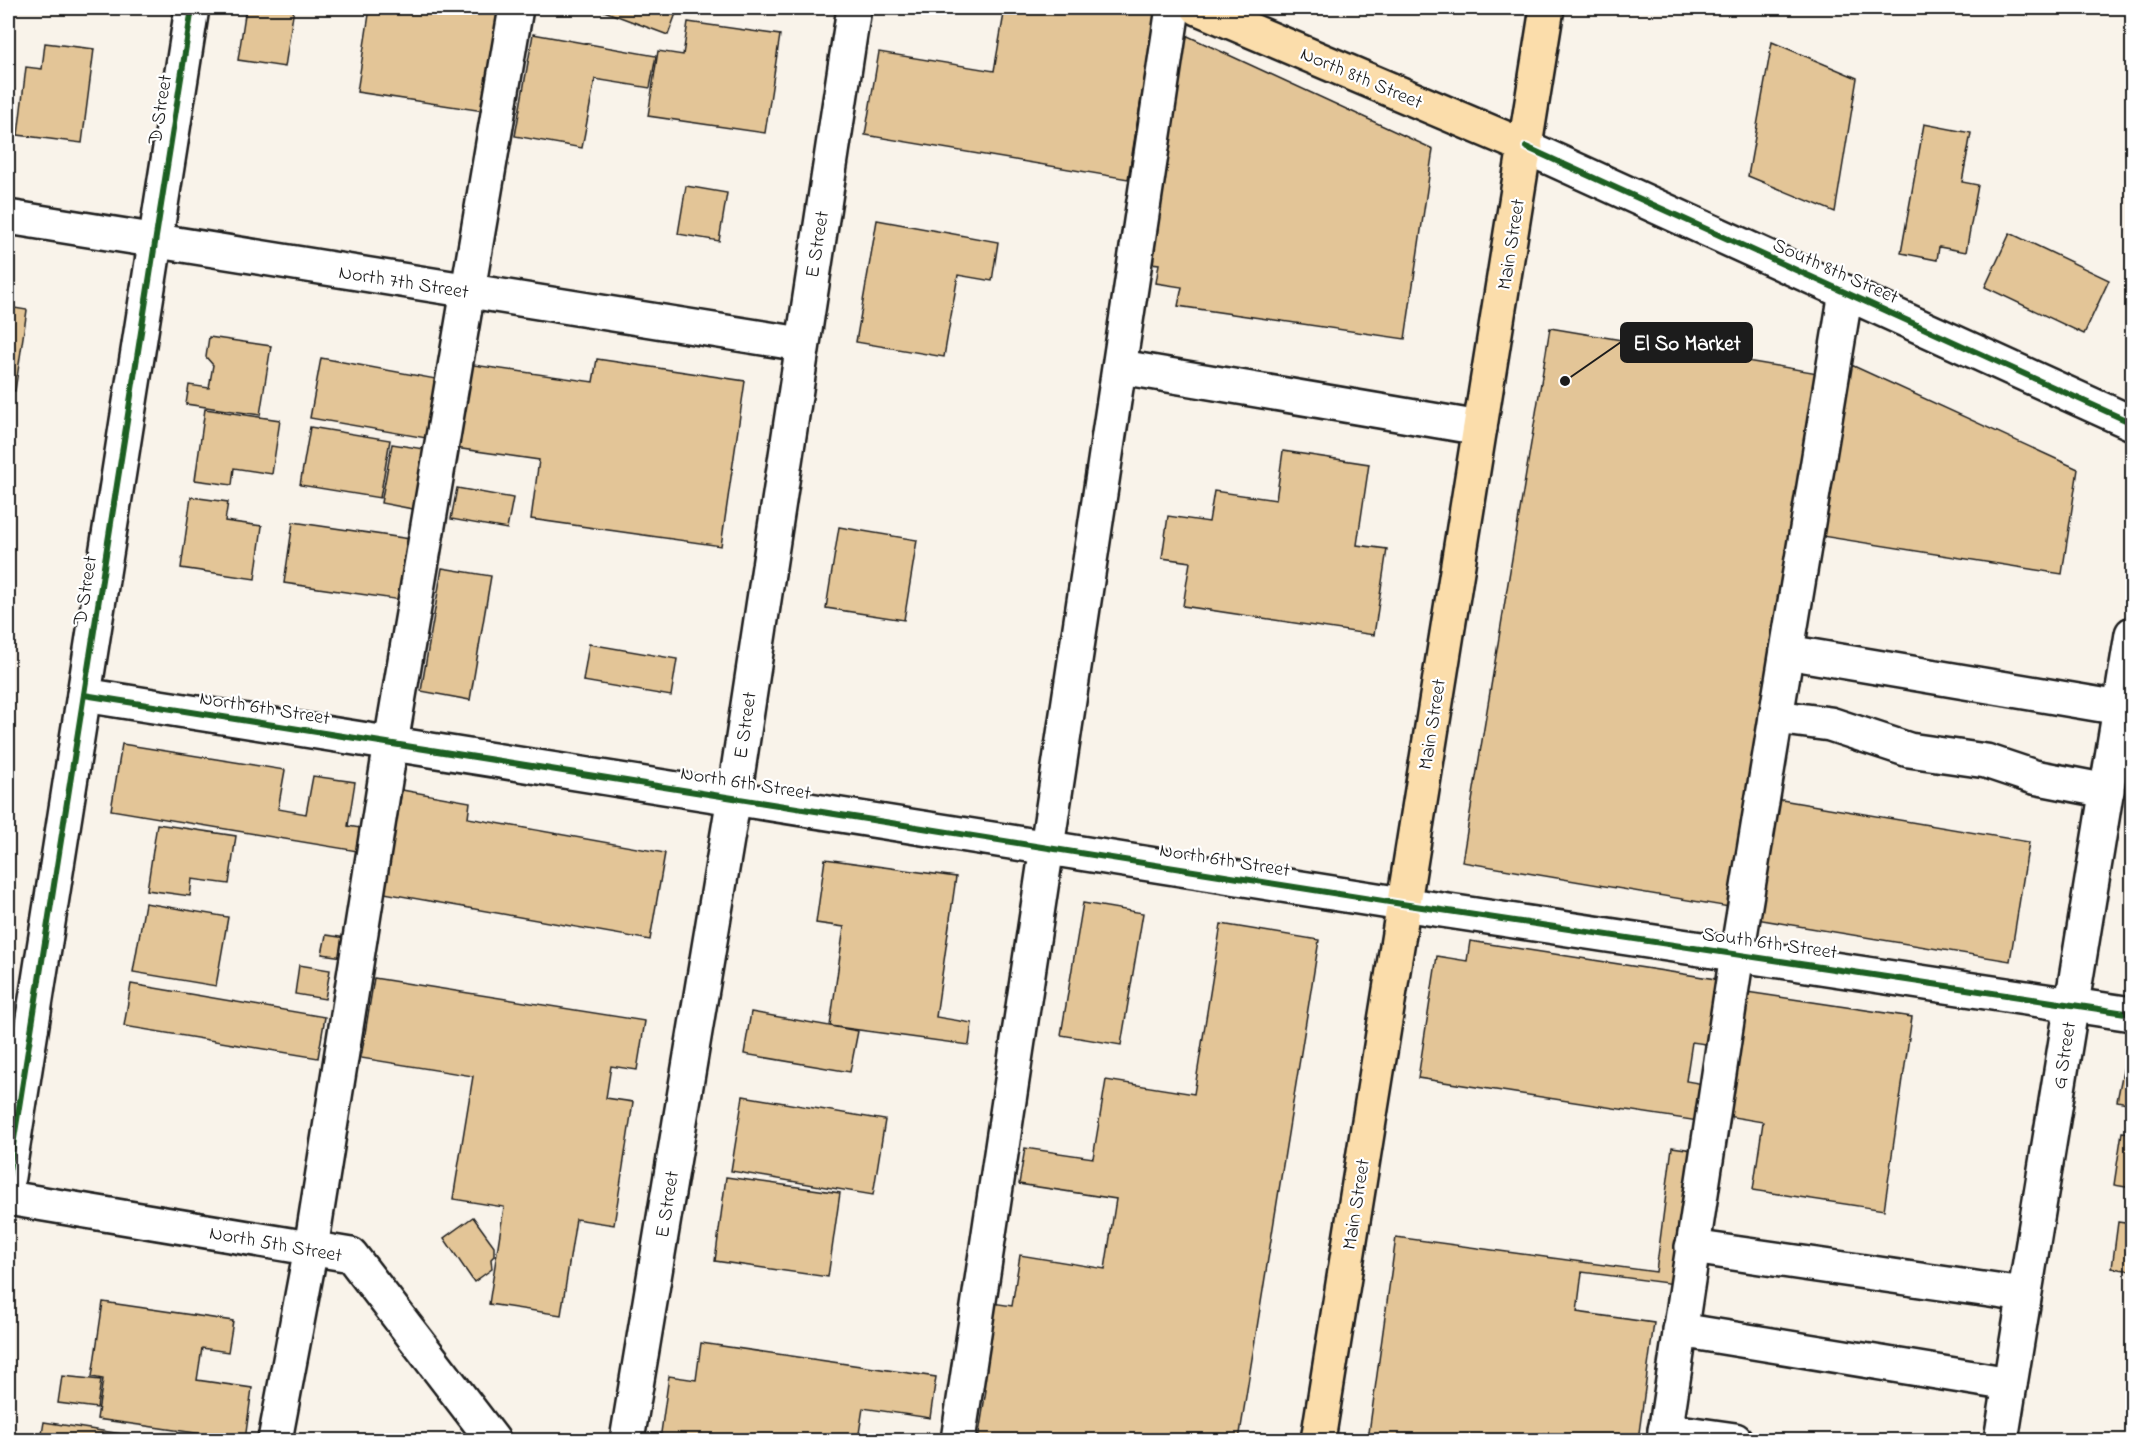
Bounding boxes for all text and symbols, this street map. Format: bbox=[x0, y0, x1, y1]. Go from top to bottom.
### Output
street label: North 8th Street bbox=[1295, 40, 1427, 118]
street label: D Street bbox=[142, 72, 181, 147]
street label: Main Street bbox=[1491, 197, 1534, 292]
street label: E Street bbox=[799, 209, 838, 280]
street label: South 8th Street bbox=[1767, 232, 1903, 313]
street label: North 7th Street bbox=[337, 259, 471, 308]
callout: El So Market bbox=[1621, 323, 1752, 362]
text: El So Market bbox=[1633, 330, 1742, 360]
street label: D Street bbox=[67, 553, 106, 628]
street label: Main Street bbox=[1412, 677, 1455, 772]
street label: North 6th Street bbox=[197, 685, 332, 734]
street label: E Street bbox=[727, 690, 766, 761]
street label: North 6th Street bbox=[678, 760, 813, 809]
street label: North 6th Street bbox=[1157, 837, 1292, 886]
street label: South 6th Street bbox=[1700, 921, 1839, 968]
street label: G Street bbox=[2046, 1019, 2085, 1091]
street label: Main Street bbox=[1336, 1157, 1379, 1252]
street label: E Street bbox=[649, 1169, 688, 1240]
street label: North 5th Street bbox=[207, 1220, 345, 1271]

